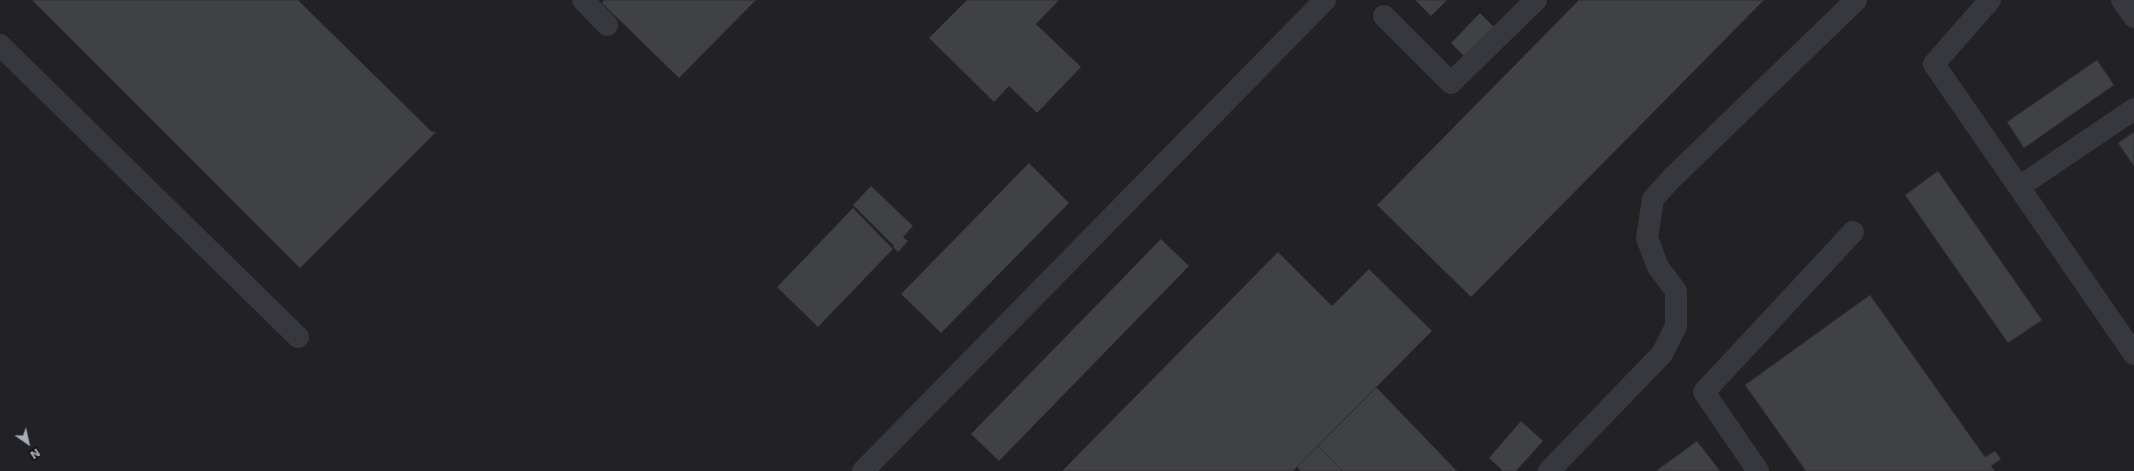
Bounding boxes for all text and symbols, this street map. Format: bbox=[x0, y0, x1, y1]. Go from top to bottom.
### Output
north arrow bbox=[8, 423, 48, 463]
text: N bbox=[28, 445, 42, 461]

